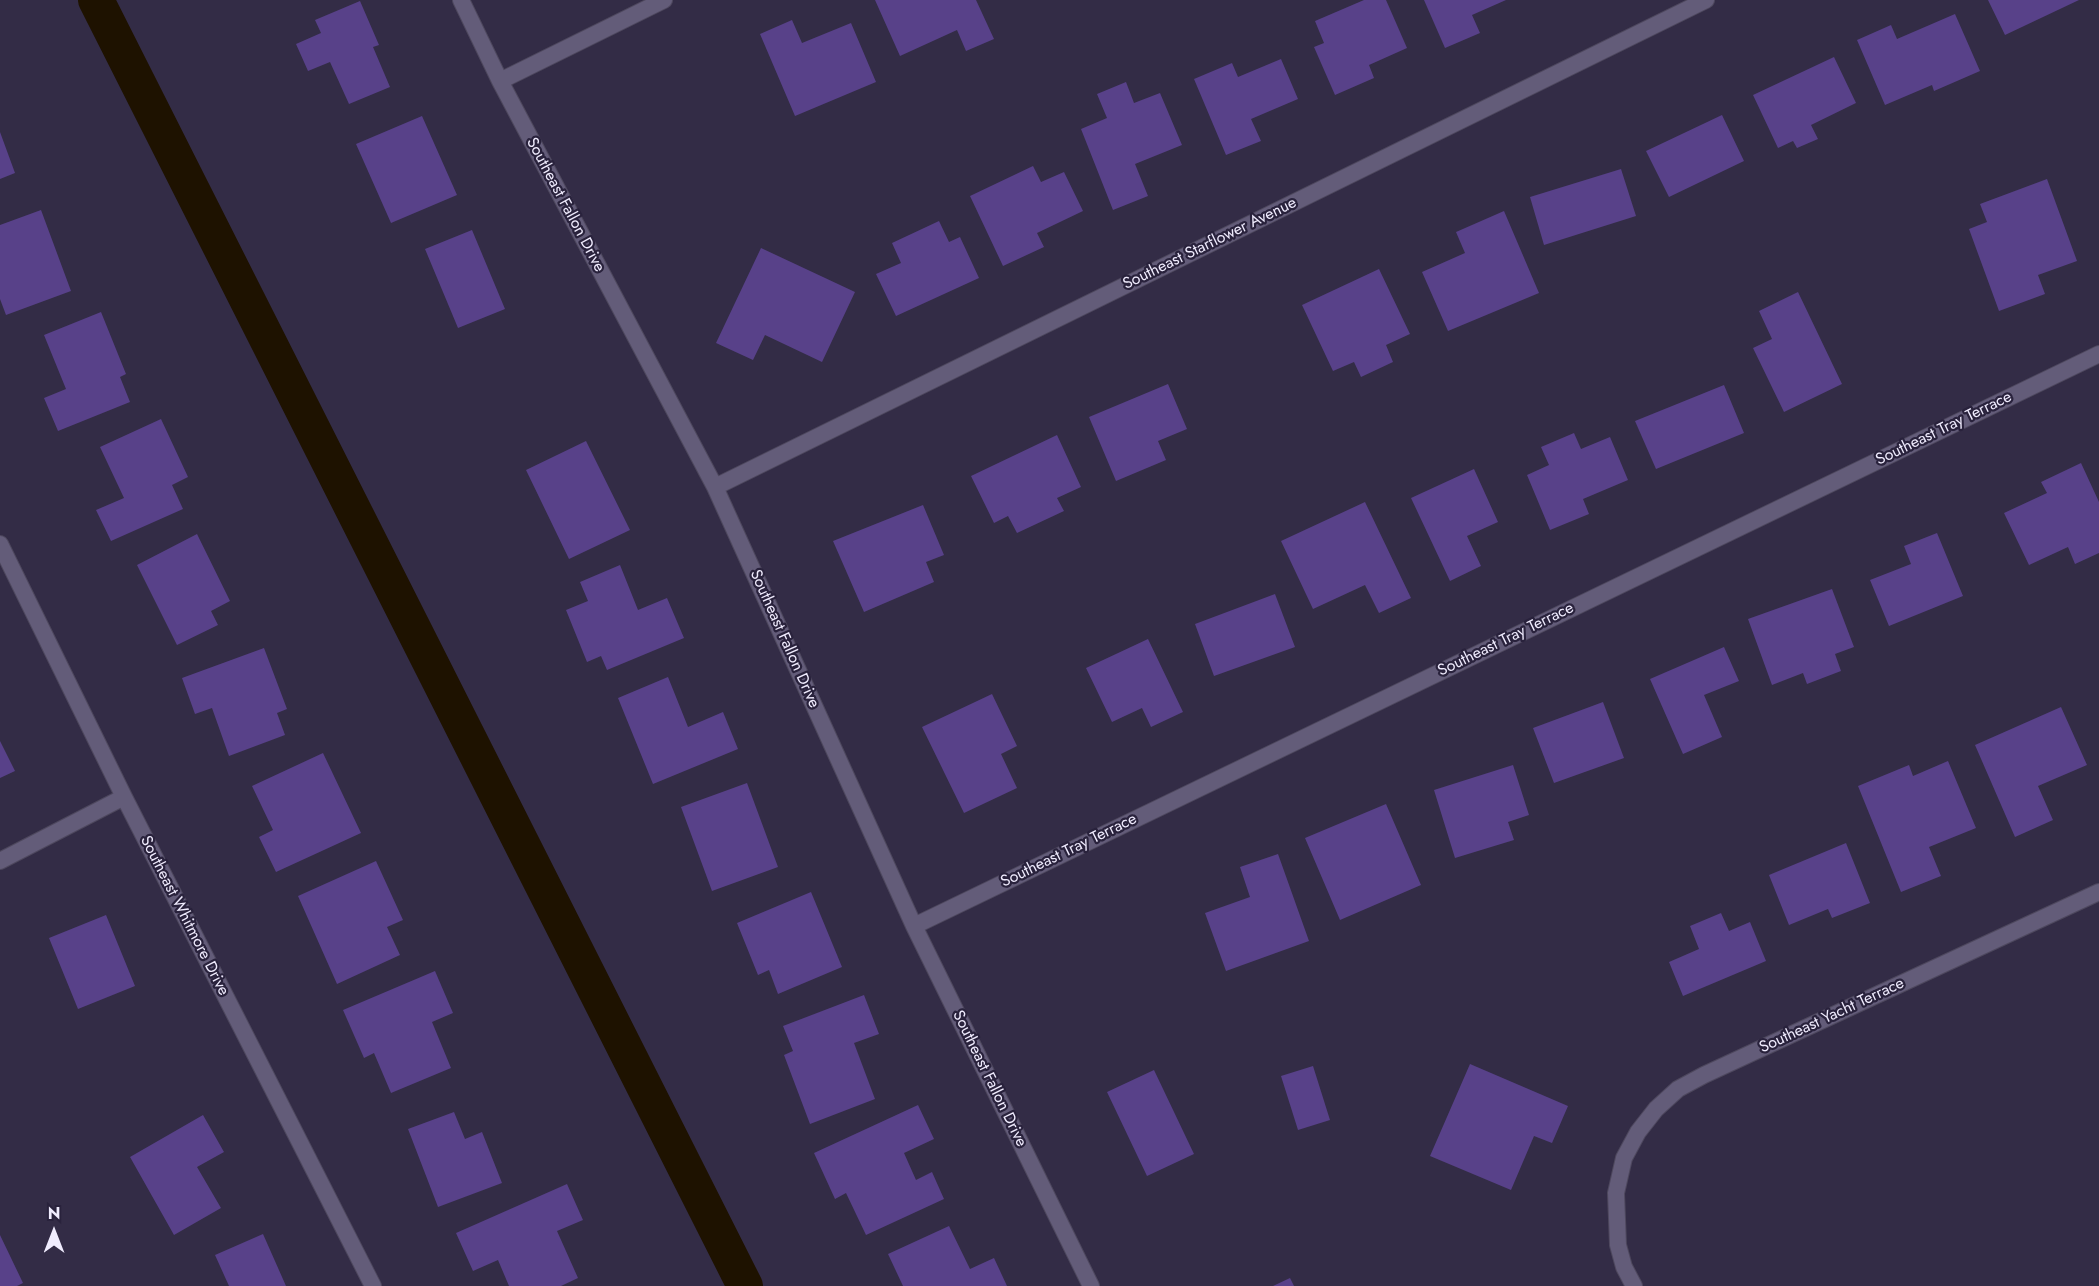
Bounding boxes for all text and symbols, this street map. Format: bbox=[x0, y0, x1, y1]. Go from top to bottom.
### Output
street label: Southeast Fallon Drive bbox=[521, 135, 609, 275]
street label: Southeast Starflower Avenue bbox=[1120, 194, 1300, 294]
street label: Southeast Tray Terrace bbox=[1873, 388, 2015, 470]
street label: Southeast Fallon Drive bbox=[745, 567, 823, 711]
street label: Southeast Tray Terrace bbox=[1435, 599, 1577, 681]
street label: Southeast Tray Terrace bbox=[998, 810, 1140, 892]
street label: Southeast Whitmore Drive bbox=[135, 833, 233, 999]
street label: Southeast Yacht Terrace bbox=[1757, 974, 1907, 1058]
street label: Southeast Fallon Drive bbox=[948, 1008, 1030, 1150]
north arrow bbox=[24, 1202, 84, 1262]
text: N bbox=[48, 1202, 60, 1225]

